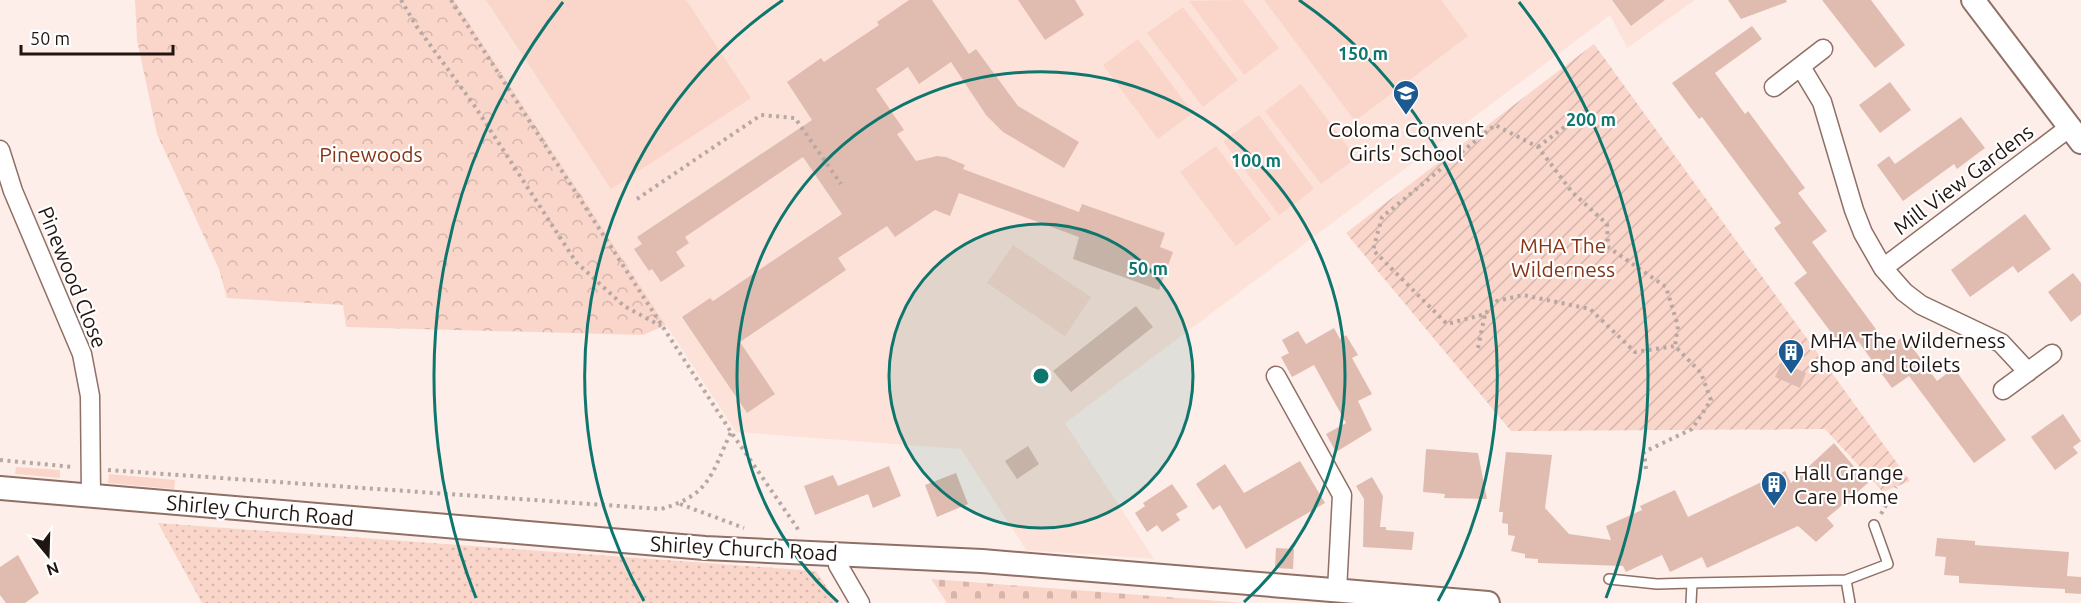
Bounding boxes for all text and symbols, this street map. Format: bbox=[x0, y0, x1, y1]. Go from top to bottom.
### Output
scale bar bbox=[21, 18, 172, 56]
text: 50 m bbox=[30, 28, 70, 48]
text: 150 m bbox=[1338, 43, 1388, 63]
school or university icon: Coloma Convent Girls' School bbox=[1391, 78, 1421, 116]
text: 200 m bbox=[1566, 109, 1616, 129]
place label: Coloma Convent Girls' School bbox=[1328, 117, 1484, 165]
street label: Mill View Gardens bbox=[1888, 119, 2038, 239]
park label: Pinewoods bbox=[319, 142, 423, 166]
text: 100 m bbox=[1231, 150, 1281, 170]
street label: Pinewood Close bbox=[34, 203, 112, 351]
park label: MHA The Wilderness bbox=[1511, 233, 1615, 281]
text: 50 m bbox=[1128, 258, 1168, 278]
place label: MHA The Wilderness shop and toilets bbox=[1810, 328, 2006, 376]
building icon: MHA The Wilderness shop and toilets bbox=[1776, 337, 1806, 375]
centre of rings bbox=[1031, 366, 1051, 386]
place label: Hall Grange Care Home bbox=[1794, 460, 1904, 508]
building icon: Hall Grange Care Home bbox=[1759, 469, 1789, 507]
street label: Shirley Church Road bbox=[165, 490, 355, 530]
north arrow bbox=[18, 525, 78, 585]
street label: Shirley Church Road bbox=[650, 531, 838, 565]
text: N bbox=[44, 559, 61, 580]

